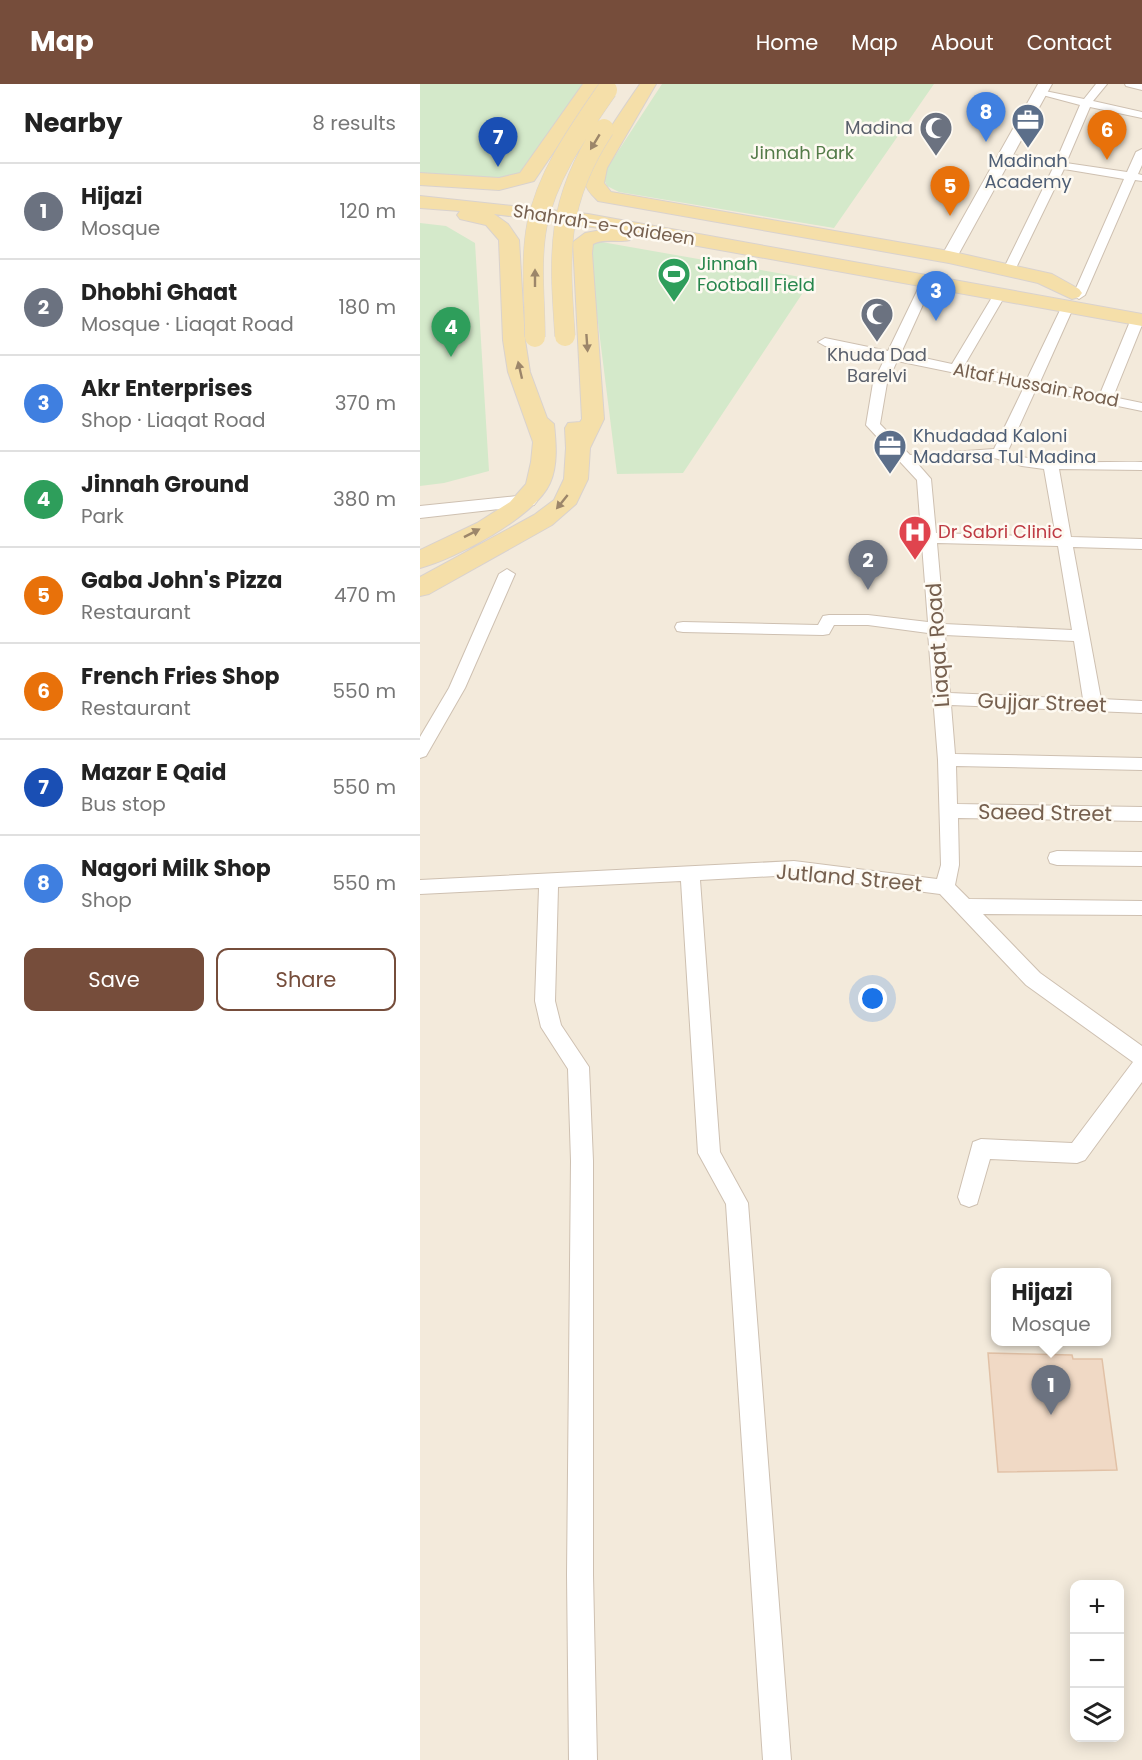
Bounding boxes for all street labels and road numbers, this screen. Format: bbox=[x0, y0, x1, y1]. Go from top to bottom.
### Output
street label: Shahrah-e-Qaideen bbox=[511, 198, 697, 251]
street label: Altaf Hussain Road bbox=[951, 356, 1121, 413]
street label: Liaqat Road bbox=[919, 582, 956, 708]
street label: Gujjar Street bbox=[977, 686, 1107, 719]
street label: Saeed Street bbox=[978, 797, 1112, 828]
street label: Jutland Street bbox=[775, 857, 923, 898]

